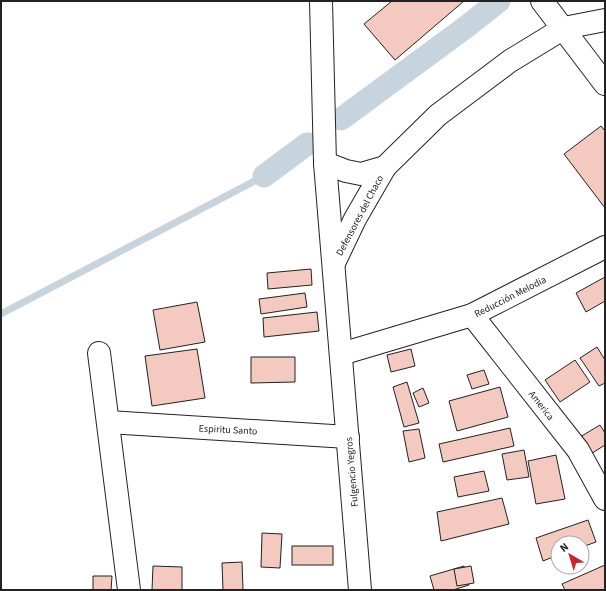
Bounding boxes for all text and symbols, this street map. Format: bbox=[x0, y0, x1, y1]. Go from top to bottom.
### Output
street label: Defensores del Chaco bbox=[333, 173, 387, 258]
street label: Reducción Melodia bbox=[472, 273, 549, 321]
street label: America bbox=[525, 388, 557, 423]
street label: Espiritu Santo bbox=[198, 421, 258, 439]
street label: Fulgencio Yegros bbox=[342, 437, 362, 507]
north arrow bbox=[550, 535, 590, 575]
text: N bbox=[557, 539, 572, 556]

